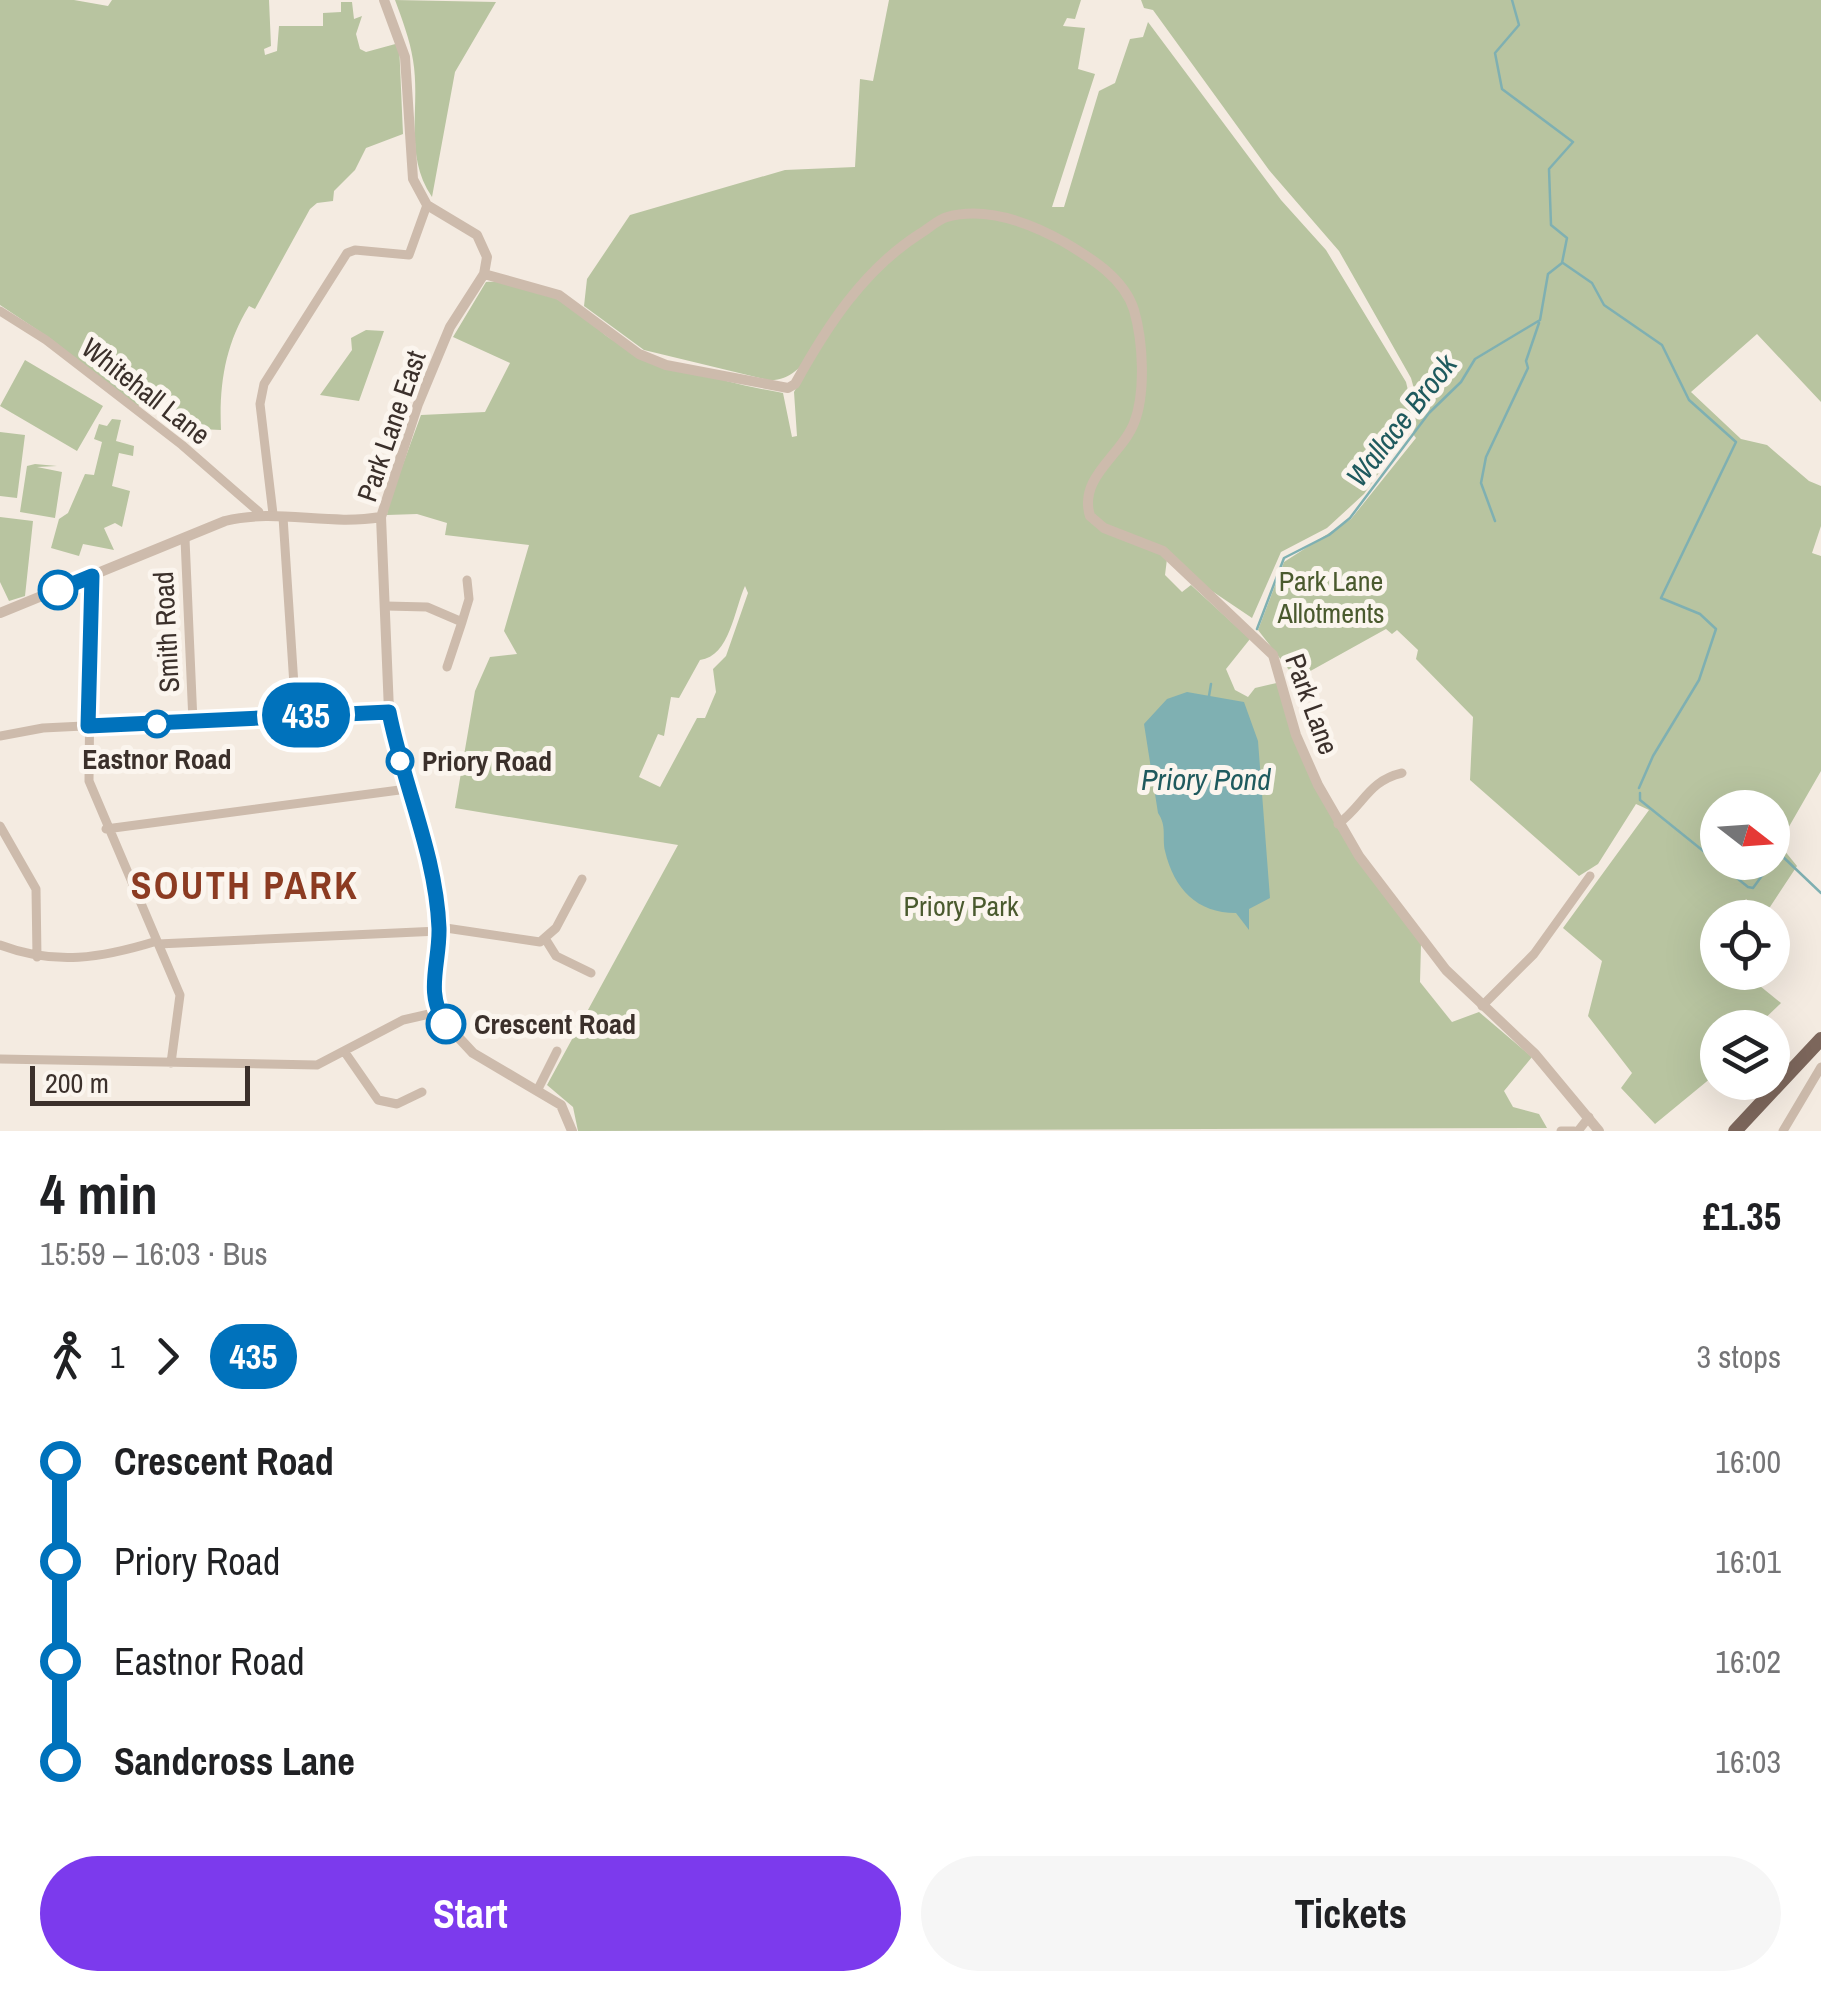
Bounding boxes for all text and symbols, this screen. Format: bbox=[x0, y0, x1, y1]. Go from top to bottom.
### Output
street label: Whitehall Lane bbox=[74, 329, 218, 453]
water label: Wallace Brook bbox=[1337, 344, 1466, 495]
street label: Park Lane East bbox=[347, 346, 435, 506]
park label: Park Lane Allotments bbox=[1276, 562, 1385, 632]
street label: Smith Road bbox=[144, 570, 188, 694]
unlabelled marker bbox=[39, 571, 77, 609]
street label: Park Lane bbox=[1276, 648, 1348, 760]
line badge: 435 bbox=[248, 682, 364, 748]
text: 435 bbox=[282, 692, 330, 739]
marker: Eastnor Road bbox=[144, 711, 170, 737]
place label: Eastnor Road bbox=[82, 740, 232, 778]
place label: Priory Road bbox=[422, 742, 552, 780]
marker: Priory Road bbox=[387, 748, 413, 774]
water label: Priory Pond bbox=[1141, 759, 1271, 799]
north arrow bbox=[1700, 790, 1790, 880]
map controls bbox=[1700, 790, 1790, 1100]
district label: SOUTH PARK bbox=[131, 860, 359, 911]
park label: Priory Park bbox=[904, 887, 1019, 925]
button: locate bbox=[1700, 900, 1790, 990]
marker: Crescent Road bbox=[427, 1005, 465, 1043]
place label: Crescent Road bbox=[474, 1005, 636, 1043]
button: layers bbox=[1700, 1010, 1790, 1100]
scale bar bbox=[30, 1061, 250, 1106]
text: 200 m bbox=[45, 1064, 109, 1102]
text: 4 min bbox=[40, 1157, 158, 1231]
text: £1.35 bbox=[1703, 1191, 1781, 1242]
text: 15:59 – 16:03 · Bus bbox=[40, 1232, 268, 1275]
icon: walk bbox=[40, 1329, 95, 1384]
icon: forward bbox=[140, 1329, 195, 1384]
text: 435 bbox=[230, 1333, 277, 1380]
text: 1 bbox=[110, 1335, 125, 1378]
text: 3 stops bbox=[1696, 1335, 1781, 1378]
text: Crescent Road bbox=[114, 1436, 334, 1487]
text: 16:00 bbox=[1715, 1440, 1781, 1483]
text: Priory Road bbox=[114, 1536, 280, 1587]
text: 16:01 bbox=[1715, 1540, 1781, 1583]
text: Eastnor Road bbox=[114, 1636, 305, 1687]
text: 16:02 bbox=[1715, 1640, 1781, 1683]
text: Sandcross Lane bbox=[114, 1736, 355, 1787]
text: 16:03 bbox=[1715, 1740, 1781, 1783]
button: Start bbox=[40, 1856, 901, 1971]
button: Tickets bbox=[921, 1856, 1781, 1971]

